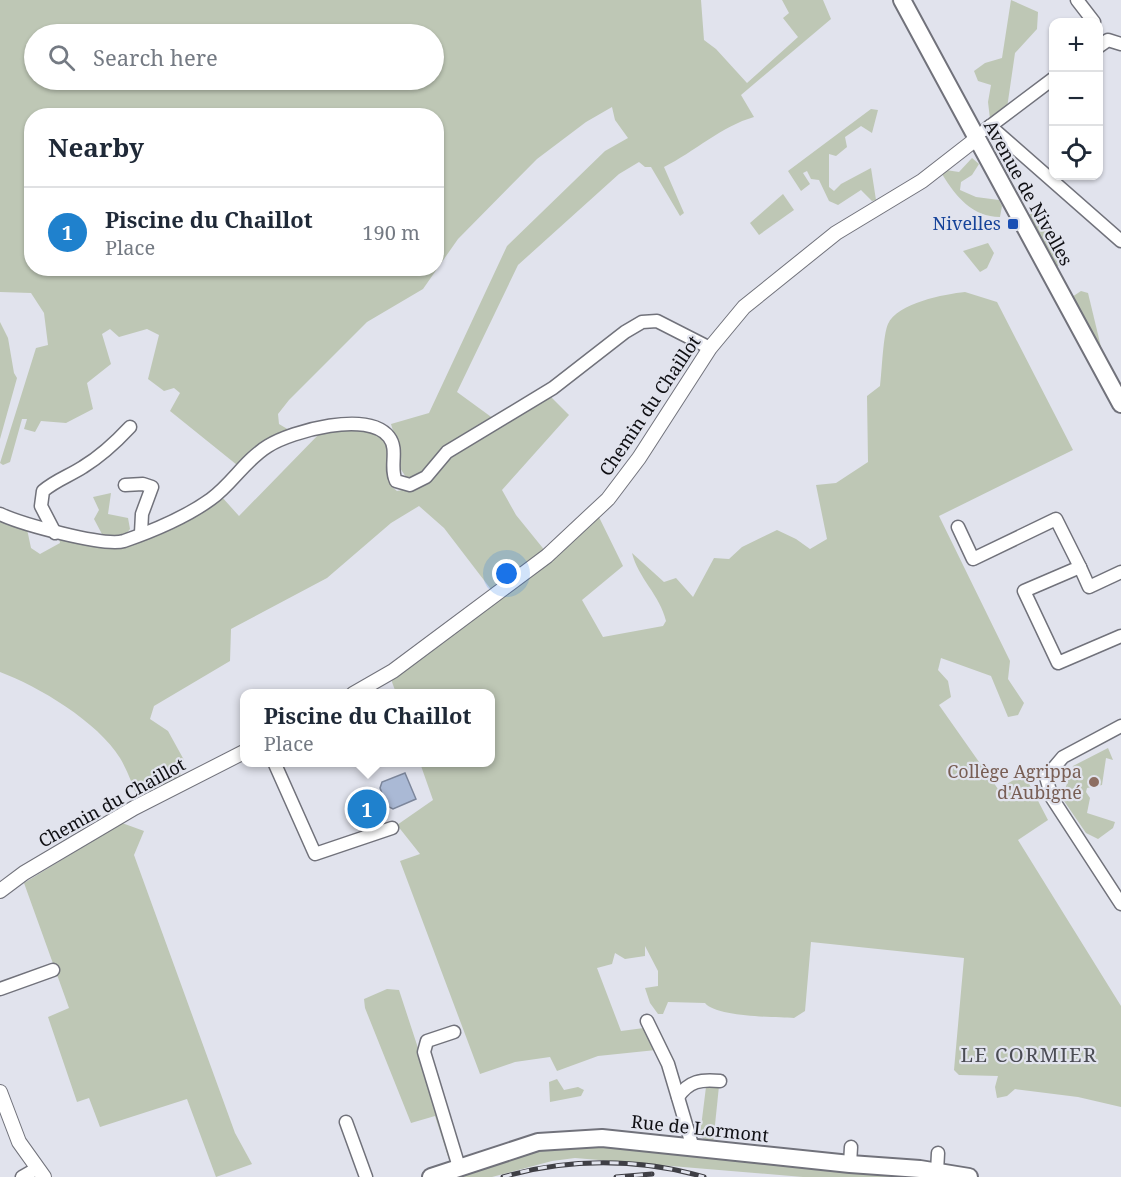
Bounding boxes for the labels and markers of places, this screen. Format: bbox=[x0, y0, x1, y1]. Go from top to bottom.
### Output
place label: Nivelles bbox=[933, 211, 1001, 235]
marker: Nivelles bbox=[1006, 217, 1020, 231]
place label: Collège Agrippa d'Aubigné bbox=[947, 759, 1082, 804]
marker: Collège Agrippa d'Aubigné bbox=[1087, 775, 1101, 789]
pin: 1 bbox=[348, 786, 386, 832]

